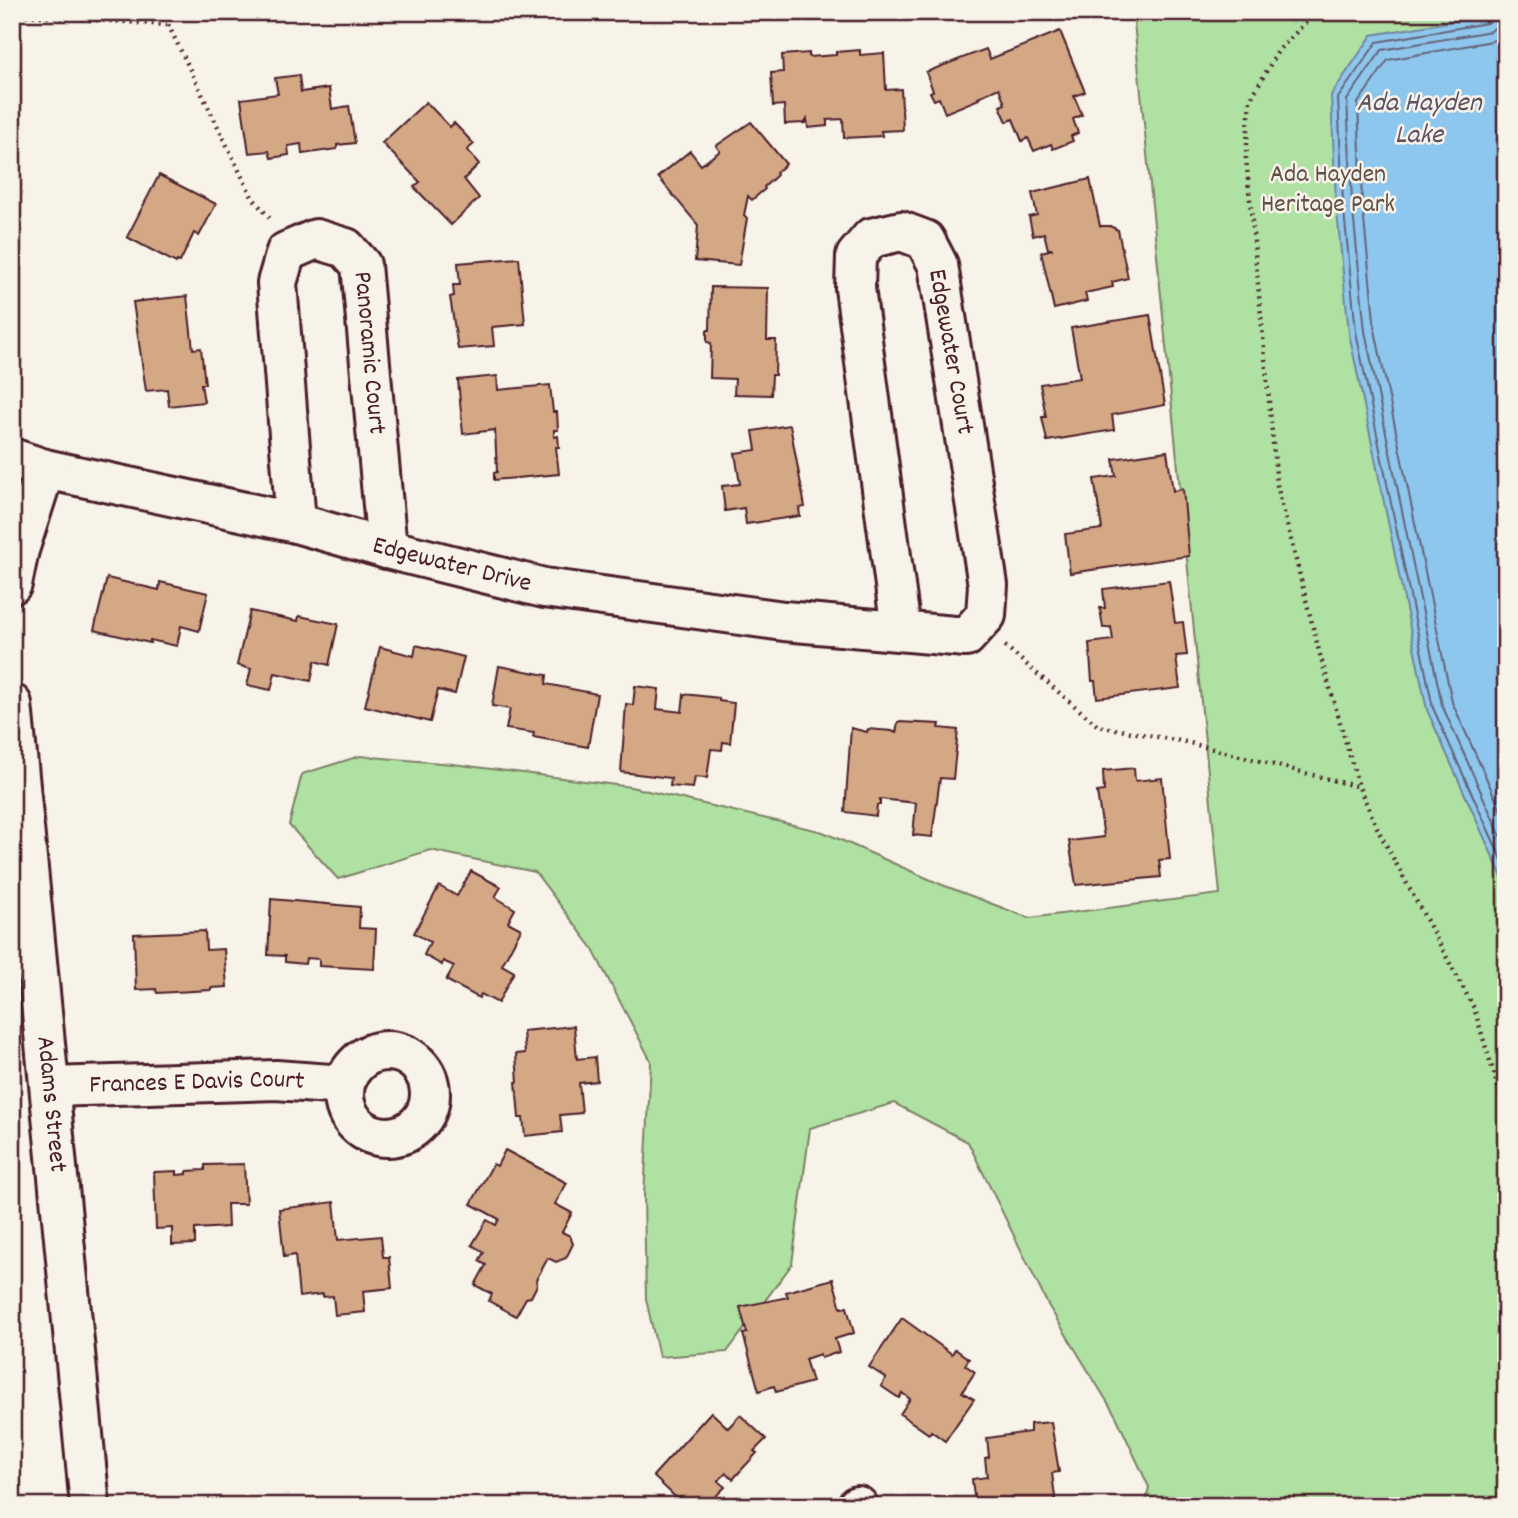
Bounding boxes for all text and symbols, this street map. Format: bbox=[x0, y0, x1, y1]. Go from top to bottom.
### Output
water label: Ada Hayden Lake bbox=[1356, 85, 1483, 157]
park label: Ada Hayden Heritage Park bbox=[1261, 157, 1395, 224]
street label: Edgewater Court bbox=[917, 266, 983, 438]
street label: Panoramic Court bbox=[343, 270, 395, 436]
street label: Edgewater Drive bbox=[368, 527, 535, 603]
street label: Adams Street bbox=[26, 1034, 76, 1174]
street label: Frances E Davis Court bbox=[89, 1061, 306, 1104]

